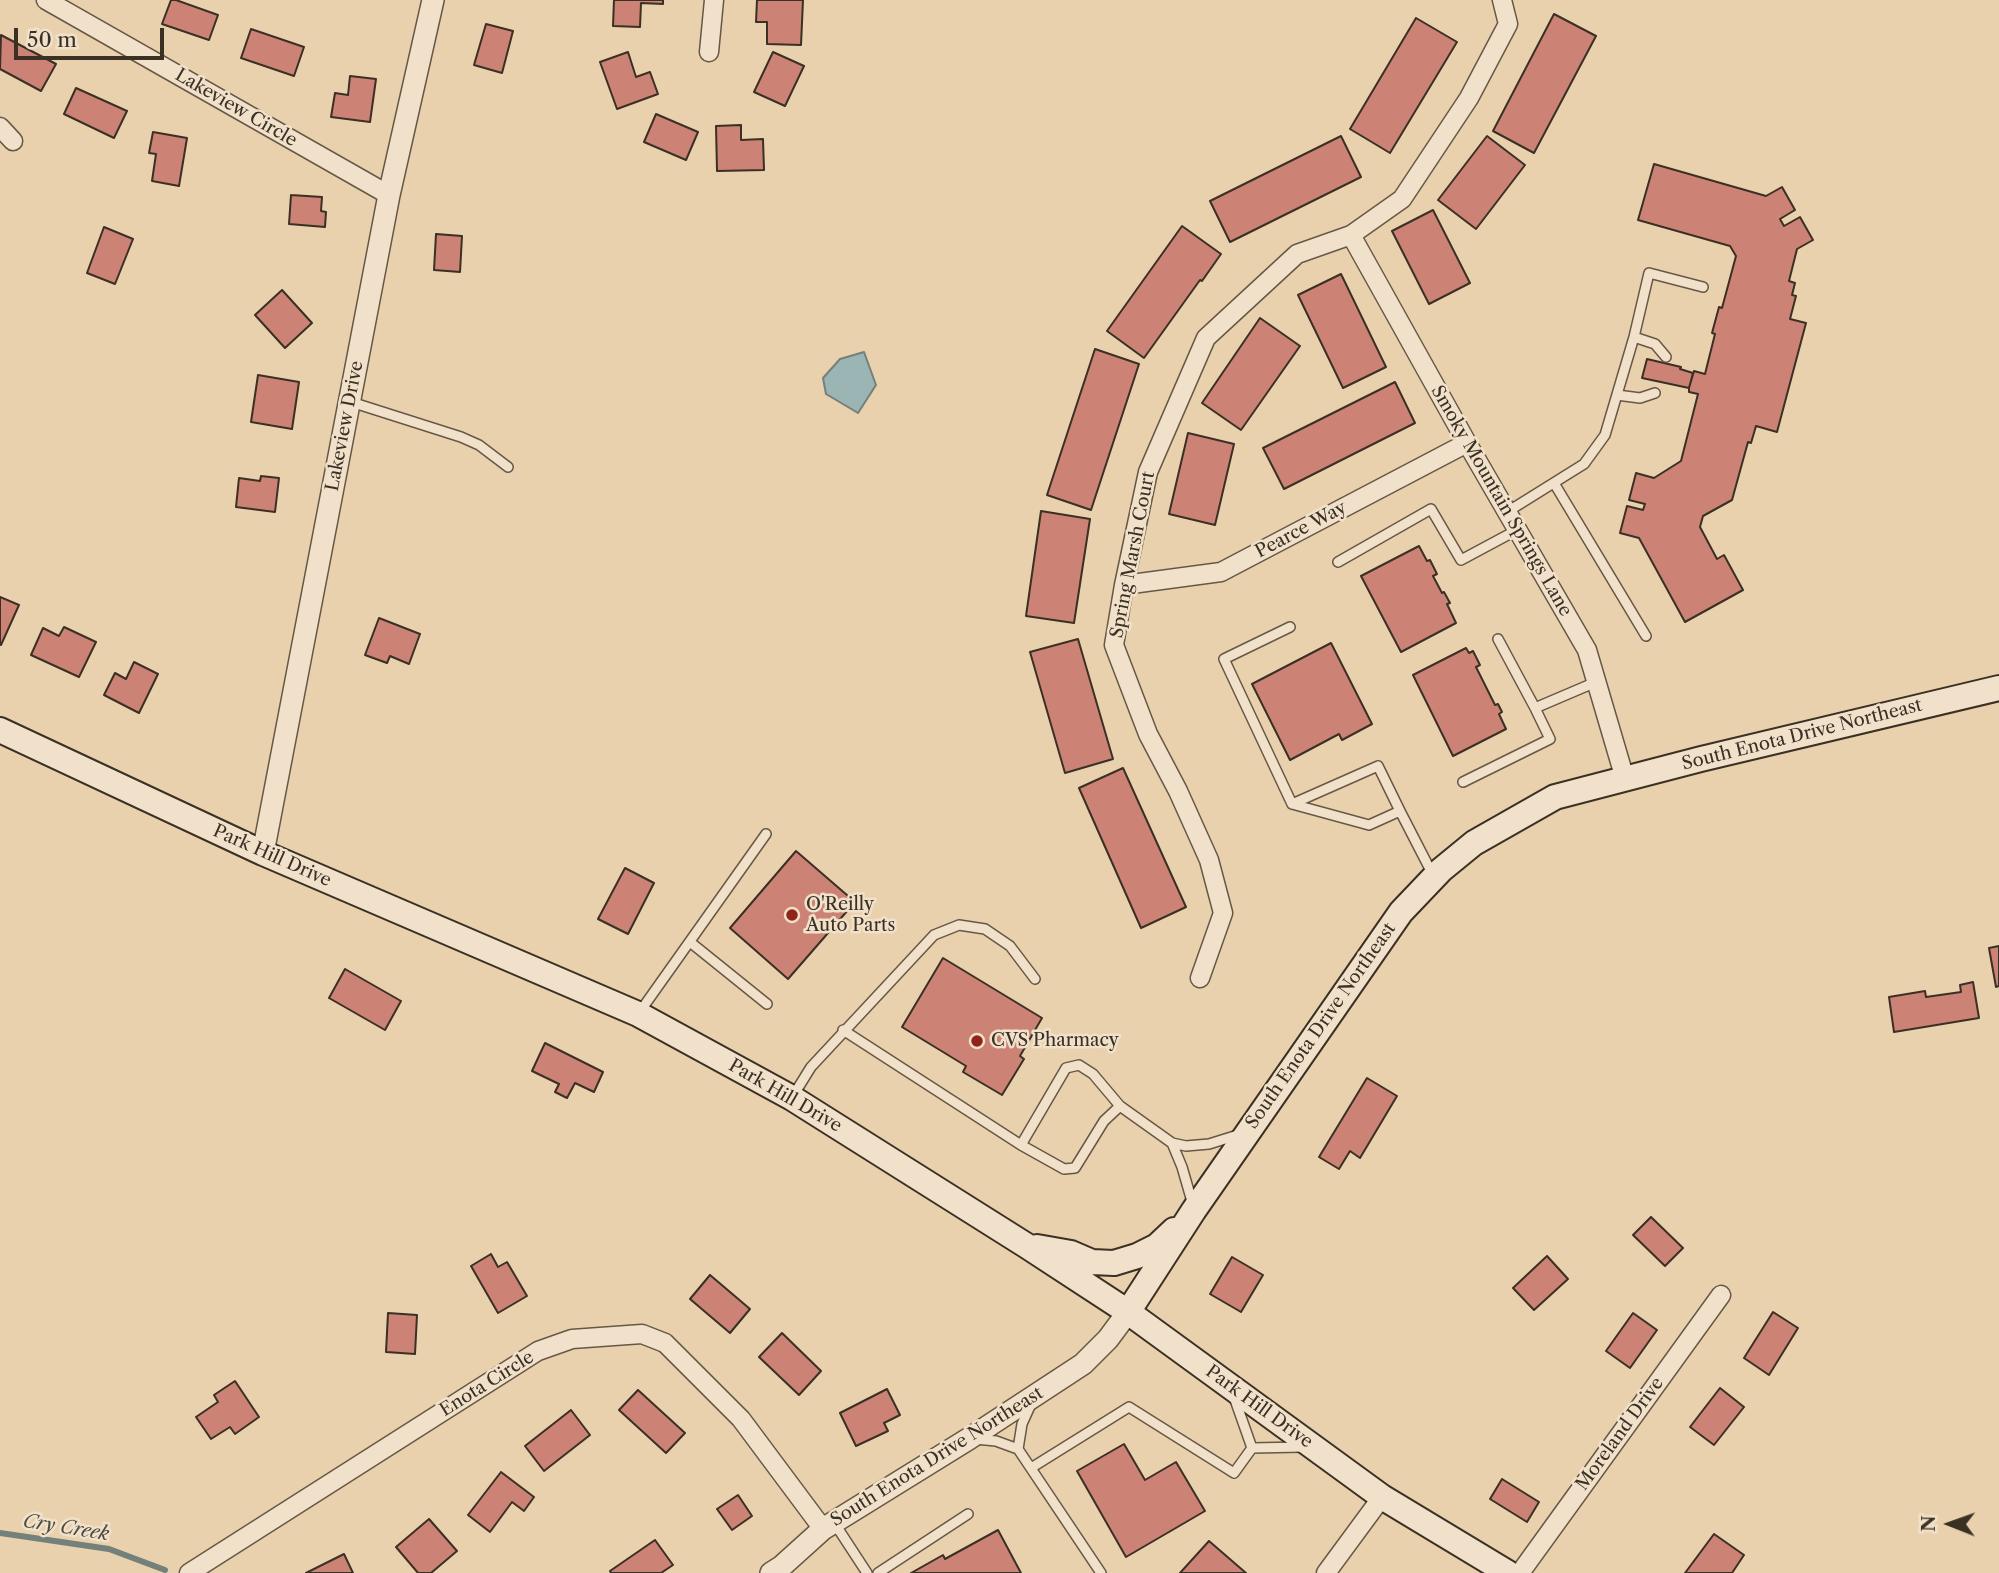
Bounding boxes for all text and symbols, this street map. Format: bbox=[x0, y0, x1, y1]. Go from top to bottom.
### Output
scale bar bbox=[18, 14, 168, 58]
text: 50 m bbox=[27, 27, 77, 52]
street label: Lakeview Circle bbox=[171, 64, 301, 152]
street label: Lakeview Drive bbox=[322, 359, 368, 493]
street label: Smoky Mountain Springs Lane bbox=[1426, 382, 1576, 620]
street label: Spring Marsh Court bbox=[1106, 470, 1160, 640]
street label: Pearce Way bbox=[1252, 497, 1350, 563]
street label: South Enota Drive Northeast bbox=[1680, 695, 1924, 775]
street label: Park Hill Drive bbox=[210, 820, 334, 892]
place label: O'Reilly Auto Parts bbox=[806, 894, 895, 936]
marker: O'Reilly Auto Parts bbox=[784, 907, 800, 923]
street label: South Enota Drive Northeast bbox=[1241, 919, 1401, 1133]
place label: CVS Pharmacy bbox=[991, 1030, 1119, 1052]
marker: CVS Pharmacy bbox=[969, 1033, 985, 1049]
street label: Park Hill Drive bbox=[725, 1055, 845, 1137]
street label: Enota Circle bbox=[436, 1347, 538, 1421]
street label: Park Hill Drive bbox=[1201, 1361, 1317, 1453]
street label: Moreland Drive bbox=[1572, 1373, 1668, 1495]
street label: South Enota Drive Northeast bbox=[827, 1383, 1047, 1531]
north arrow bbox=[1915, 1489, 1985, 1559]
water label: Cry Creek bbox=[21, 1510, 111, 1546]
text: N bbox=[1917, 1515, 1940, 1532]

